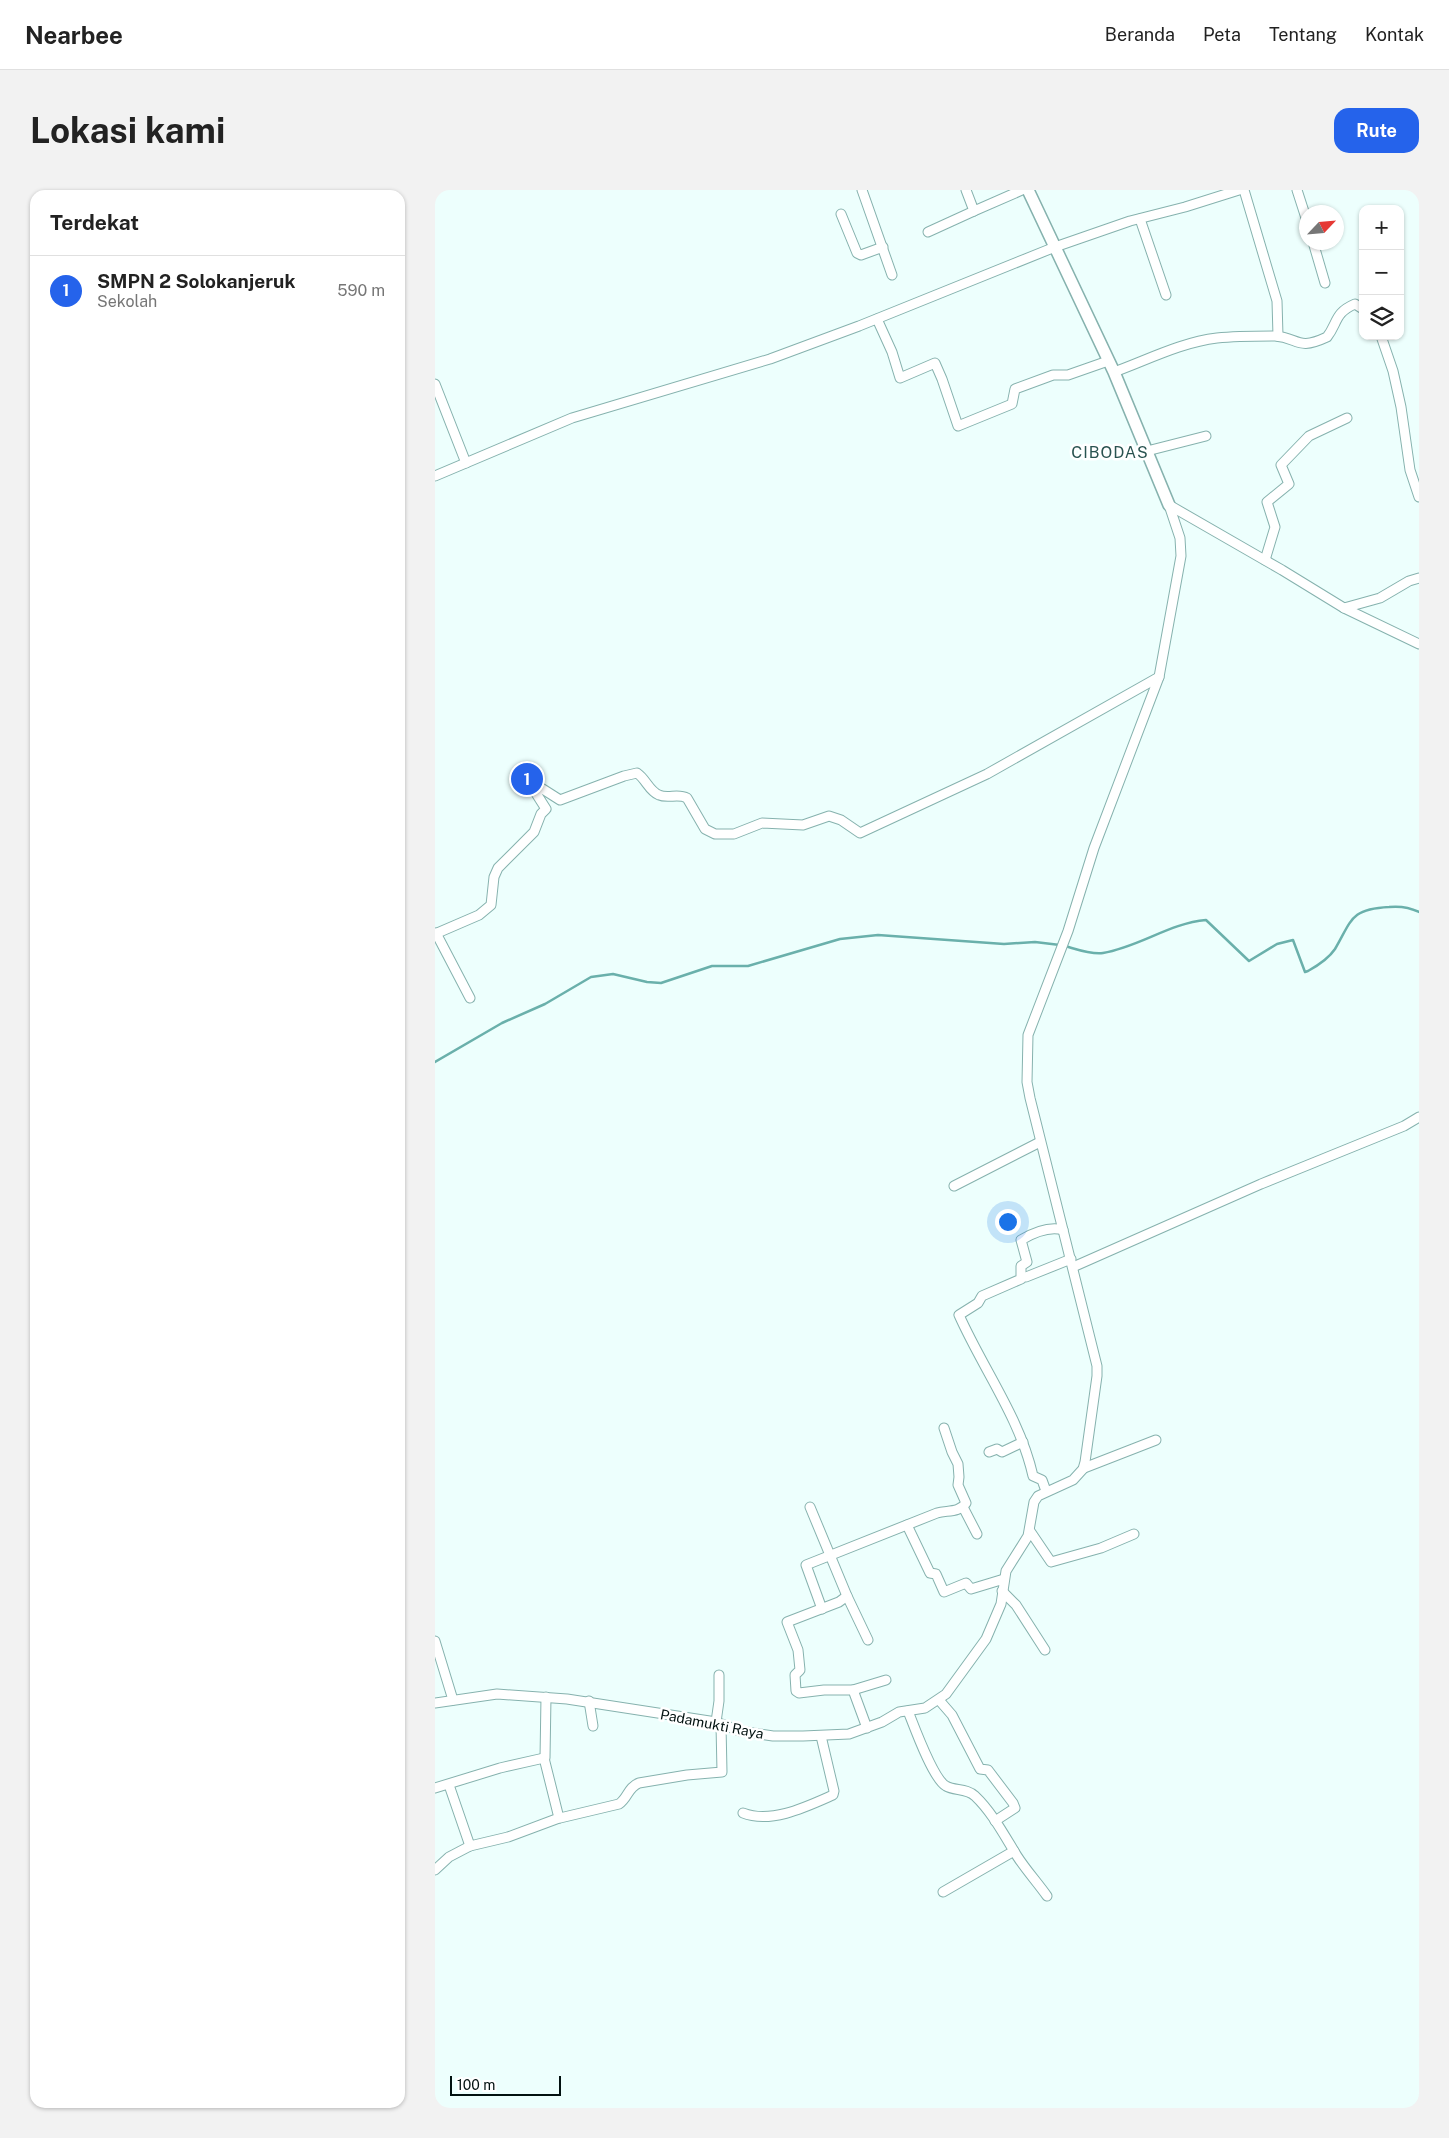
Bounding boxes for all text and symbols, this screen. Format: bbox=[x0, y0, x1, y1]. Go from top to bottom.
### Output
text: Nearbee bbox=[25, 21, 123, 49]
text: Beranda bbox=[1105, 24, 1175, 45]
text: Peta bbox=[1203, 24, 1241, 45]
text: Tentang bbox=[1269, 24, 1337, 45]
text: Kontak bbox=[1365, 24, 1424, 45]
button: Rute bbox=[1334, 108, 1419, 153]
text: Lokasi kami bbox=[30, 110, 225, 151]
north arrow bbox=[1299, 205, 1344, 250]
map controls bbox=[1359, 205, 1404, 340]
button: + bbox=[1359, 205, 1404, 250]
text: Terdekat bbox=[50, 210, 139, 235]
button: − bbox=[1359, 250, 1404, 295]
text: SMPN 2 Solokanjeruk bbox=[97, 270, 295, 292]
text: 1 bbox=[63, 281, 69, 300]
text: 590 m bbox=[337, 281, 385, 300]
text: Sekolah bbox=[97, 292, 157, 311]
button: layers bbox=[1359, 295, 1404, 340]
district label: CIBODAS bbox=[1071, 443, 1149, 462]
pin: 1 bbox=[511, 760, 543, 798]
your location bbox=[995, 1209, 1021, 1235]
street label: Padamukti Raya bbox=[659, 1706, 765, 1742]
scale bar bbox=[450, 2073, 561, 2096]
text: 100 m bbox=[457, 2077, 495, 2093]

